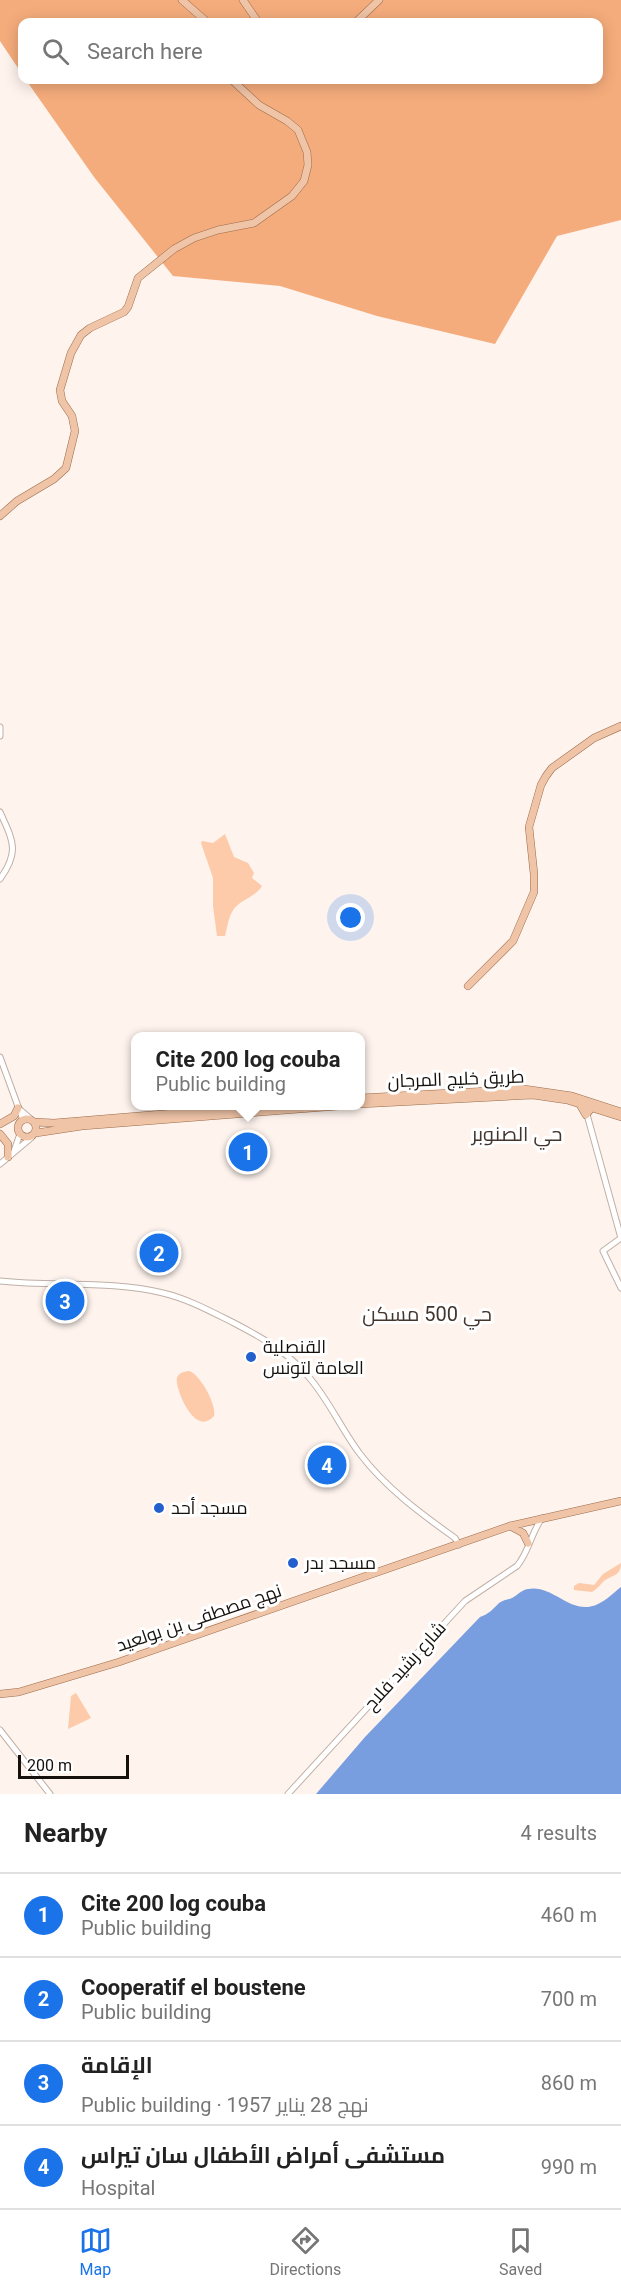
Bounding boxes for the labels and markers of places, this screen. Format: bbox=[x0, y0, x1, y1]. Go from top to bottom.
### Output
pin: 1 bbox=[228, 1130, 268, 1174]
pin: 2 bbox=[140, 1230, 178, 1276]
pin: 3 bbox=[46, 1278, 84, 1324]
place label: القنصلية العامة لتونس bbox=[263, 1336, 364, 1379]
marker: القنصلية العامة لتونس bbox=[244, 1350, 258, 1364]
pin: 4 bbox=[308, 1442, 346, 1488]
place label: مسجد أحد bbox=[171, 1497, 247, 1518]
marker: مسجد أحد bbox=[152, 1501, 166, 1515]
place label: مسجد بدر bbox=[304, 1552, 376, 1574]
marker: مسجد بدر bbox=[286, 1556, 300, 1570]

